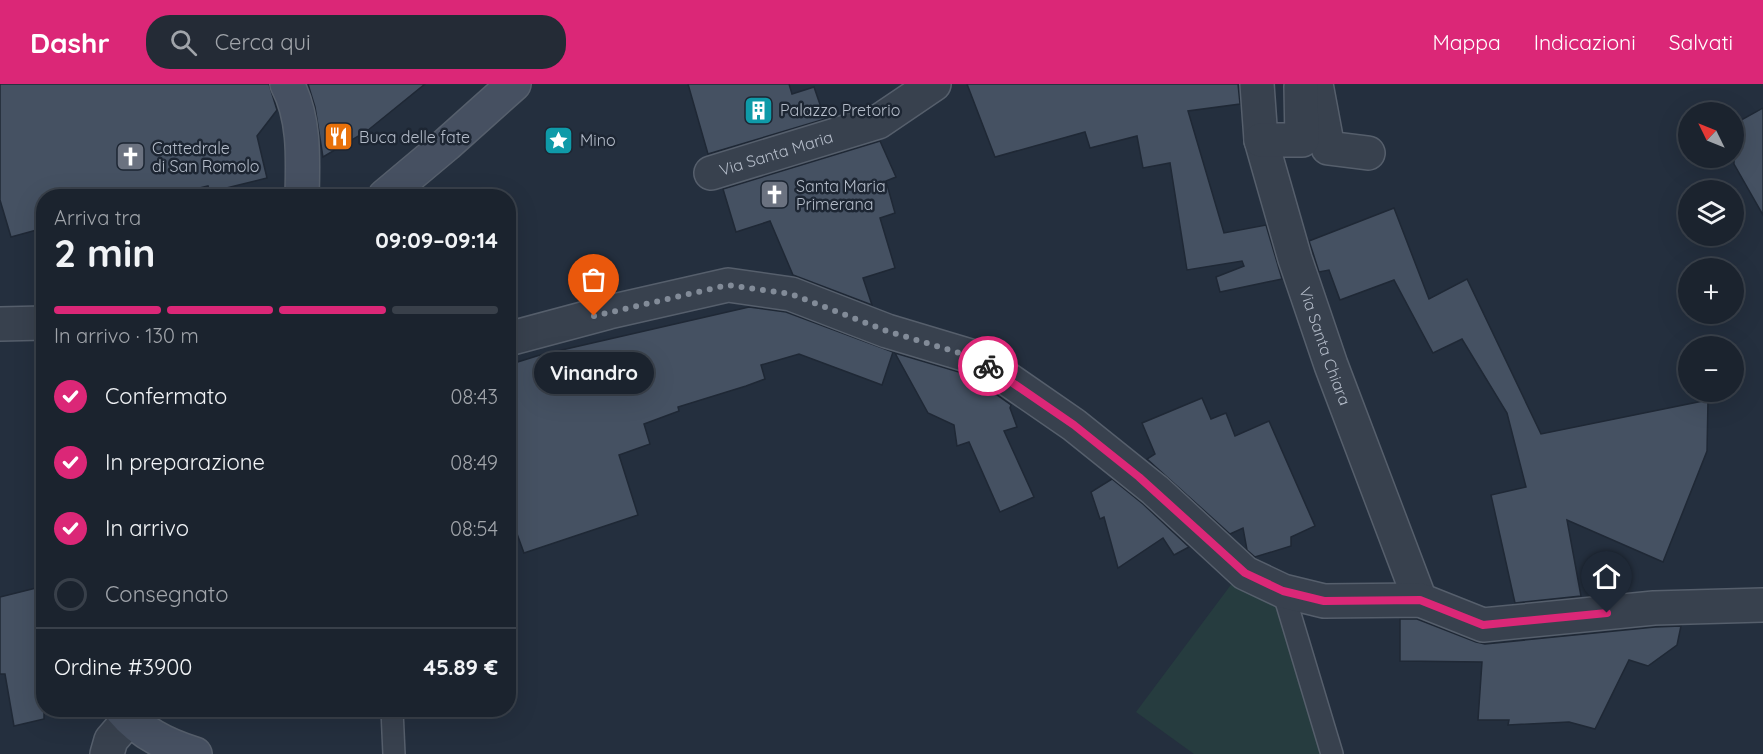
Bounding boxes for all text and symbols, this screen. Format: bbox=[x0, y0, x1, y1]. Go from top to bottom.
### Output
search box bbox=[146, 15, 566, 69]
text: Dashr bbox=[30, 25, 110, 60]
icon: search bbox=[167, 26, 200, 59]
text: Cerca qui bbox=[215, 28, 311, 56]
text: Mappa bbox=[1432, 29, 1501, 55]
text: Indicazioni bbox=[1534, 29, 1636, 55]
text: Salvati bbox=[1669, 29, 1733, 55]
building icon: Palazzo Pretorio bbox=[743, 94, 775, 126]
place label: Palazzo Pretorio bbox=[780, 100, 900, 120]
north arrow bbox=[1678, 102, 1744, 168]
map controls bbox=[1678, 102, 1744, 402]
restaurant icon: Buca delle fate bbox=[322, 121, 354, 153]
place icon: Mino bbox=[543, 124, 575, 156]
street label: Via Santa Maria bbox=[717, 126, 835, 180]
place label: Buca delle fate bbox=[359, 127, 470, 147]
place label: Mino bbox=[580, 130, 616, 150]
place label: Cattedrale di San Romolo bbox=[152, 138, 260, 176]
church icon: Cattedrale di San Romolo bbox=[115, 141, 147, 173]
place label: Santa Maria Primerana bbox=[796, 176, 886, 214]
church icon: Santa Maria Primerana bbox=[759, 179, 791, 211]
button: layers bbox=[1678, 180, 1744, 246]
text: Arriva tra bbox=[54, 205, 141, 230]
text: 09:09–09:14 bbox=[375, 226, 498, 254]
text: 2 min bbox=[54, 228, 156, 277]
pin bbox=[568, 254, 619, 316]
button: + bbox=[1678, 258, 1744, 324]
icon: bag bbox=[577, 263, 610, 296]
street label: Via Santa Chiara bbox=[1295, 284, 1355, 408]
text: In arrivo · 130 m bbox=[54, 323, 199, 348]
courier bbox=[958, 336, 1018, 396]
button: − bbox=[1678, 336, 1744, 402]
icon: bike bbox=[972, 350, 1005, 383]
callout: Vinandro bbox=[534, 352, 654, 394]
text: Vinandro bbox=[550, 360, 638, 385]
icon: check bbox=[54, 380, 87, 413]
text: Confermato bbox=[105, 382, 227, 410]
text: 08:43 bbox=[451, 384, 498, 409]
icon: check bbox=[54, 446, 87, 479]
text: In preparazione bbox=[105, 448, 265, 476]
text: 08:49 bbox=[450, 450, 498, 475]
icon: check bbox=[54, 512, 87, 545]
text: In arrivo bbox=[105, 514, 189, 542]
text: 08:54 bbox=[450, 516, 498, 541]
pin bbox=[1581, 551, 1632, 613]
icon: home bbox=[1590, 560, 1623, 593]
text: Consegnato bbox=[105, 580, 228, 608]
text: Ordine #3900 bbox=[54, 653, 192, 681]
text: 45.89 € bbox=[423, 653, 498, 681]

